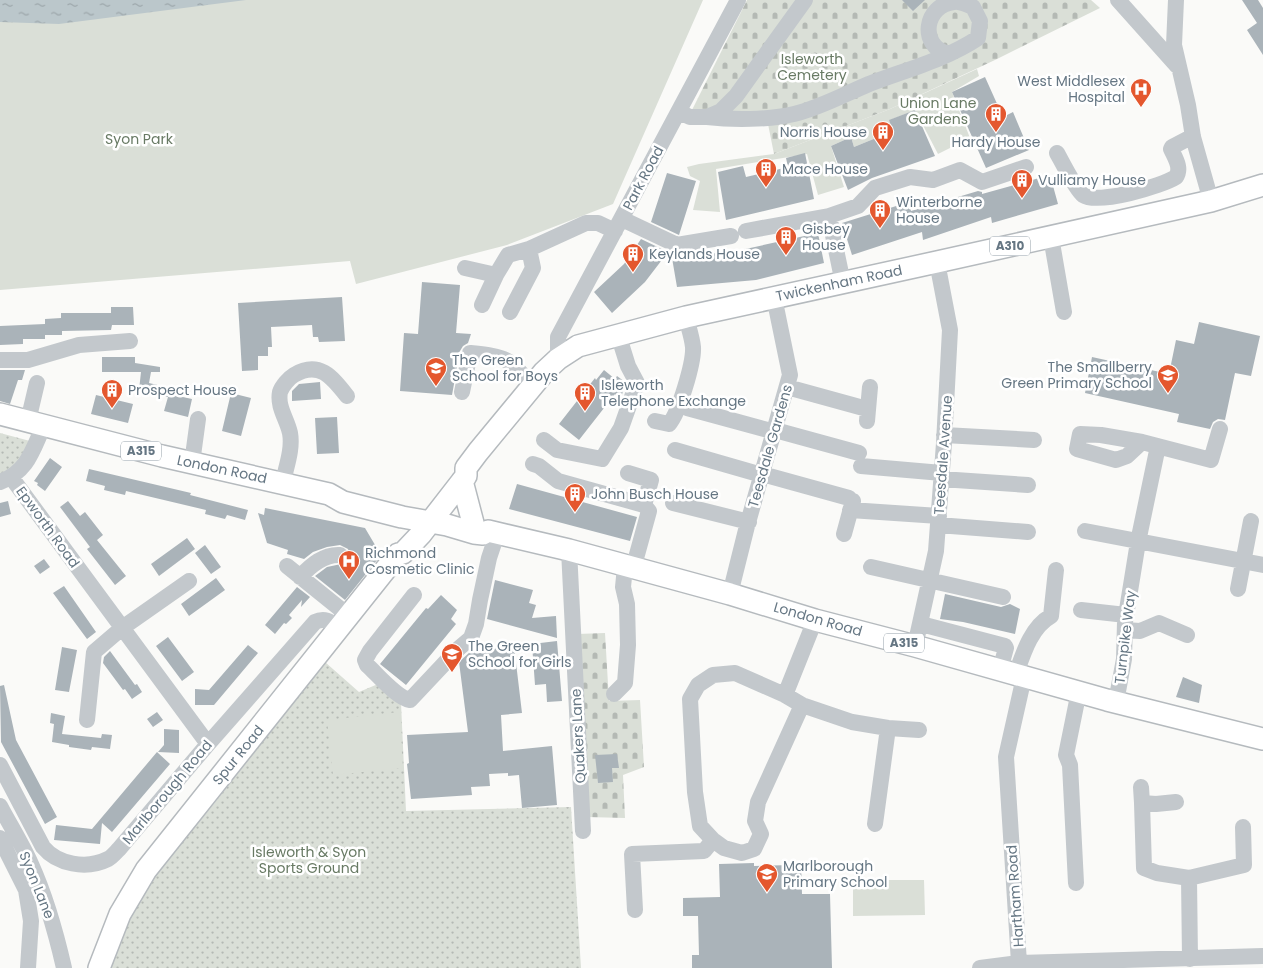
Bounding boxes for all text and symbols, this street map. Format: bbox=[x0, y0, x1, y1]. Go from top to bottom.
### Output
park label: Isleworth Cemetery bbox=[777, 49, 847, 85]
place label: West Middlesex Hospital bbox=[1017, 71, 1125, 107]
hospital icon: West Middlesex Hospital bbox=[1129, 77, 1153, 108]
park label: Union Lane Gardens bbox=[900, 93, 977, 129]
building icon: Hardy House bbox=[984, 102, 1008, 133]
building icon: Norris House bbox=[871, 120, 895, 151]
place label: Norris House bbox=[780, 122, 867, 142]
park label: Syon Park bbox=[105, 129, 174, 149]
place label: Hardy House bbox=[951, 132, 1041, 152]
street label: Park Road bbox=[618, 142, 668, 214]
building icon: Mace House bbox=[754, 157, 778, 188]
place label: Mace House bbox=[782, 159, 868, 179]
building icon: Vulliamy House bbox=[1010, 168, 1034, 199]
place label: Vulliamy House bbox=[1038, 170, 1146, 190]
place label: Winterborne House bbox=[896, 192, 983, 228]
building icon: Winterborne House bbox=[868, 198, 892, 229]
place label: Gisbey House bbox=[802, 219, 850, 255]
building icon: Gisbey House bbox=[774, 225, 798, 256]
road number: A310 bbox=[990, 237, 1030, 256]
building icon: Keylands House bbox=[621, 242, 645, 273]
place label: Keylands House bbox=[649, 244, 760, 264]
street label: Twickenham Road bbox=[774, 260, 904, 306]
place label: The Green School for Boys bbox=[452, 350, 558, 386]
school or university icon: The Green School for Boys bbox=[424, 356, 448, 387]
place label: The Smallberry Green Primary School bbox=[1001, 357, 1152, 393]
school or university icon: The Smallberry Green Primary School bbox=[1156, 363, 1180, 394]
place label: Isleworth Telephone Exchange bbox=[601, 375, 746, 411]
building icon: Prospect House bbox=[100, 378, 124, 409]
place label: Prospect House bbox=[128, 380, 237, 400]
building icon: Isleworth Telephone Exchange bbox=[573, 381, 597, 412]
street label: Teesdale Gardens bbox=[743, 382, 797, 510]
street label: Teesdale Avenue bbox=[929, 394, 957, 515]
road number: A315 bbox=[121, 442, 161, 461]
street label: London Road bbox=[175, 450, 269, 488]
street label: Epworth Road bbox=[12, 482, 84, 572]
building icon: John Busch House bbox=[563, 482, 587, 513]
place label: John Busch House bbox=[591, 484, 719, 504]
place label: Richmond Cosmetic Clinic bbox=[365, 543, 475, 579]
hospital icon: Richmond Cosmetic Clinic bbox=[337, 549, 361, 580]
street label: Turnpike Way bbox=[1109, 589, 1141, 685]
street label: London Road bbox=[771, 597, 865, 641]
road number: A315 bbox=[884, 634, 924, 652]
place label: The Green School for Girls bbox=[468, 636, 572, 672]
school or university icon: The Green School for Girls bbox=[440, 642, 464, 673]
street label: Quakers Lane bbox=[566, 688, 590, 784]
street label: Spur Road bbox=[208, 721, 268, 789]
street label: Marlborough Road bbox=[117, 736, 217, 848]
park label: Isleworth & Syon Sports Ground bbox=[252, 842, 366, 878]
street label: Hartham Road bbox=[1001, 844, 1029, 948]
street label: Syon Lane bbox=[14, 848, 60, 922]
place label: Marlborough Primary School bbox=[783, 856, 888, 892]
school or university icon: Marlborough Primary School bbox=[755, 862, 779, 893]

